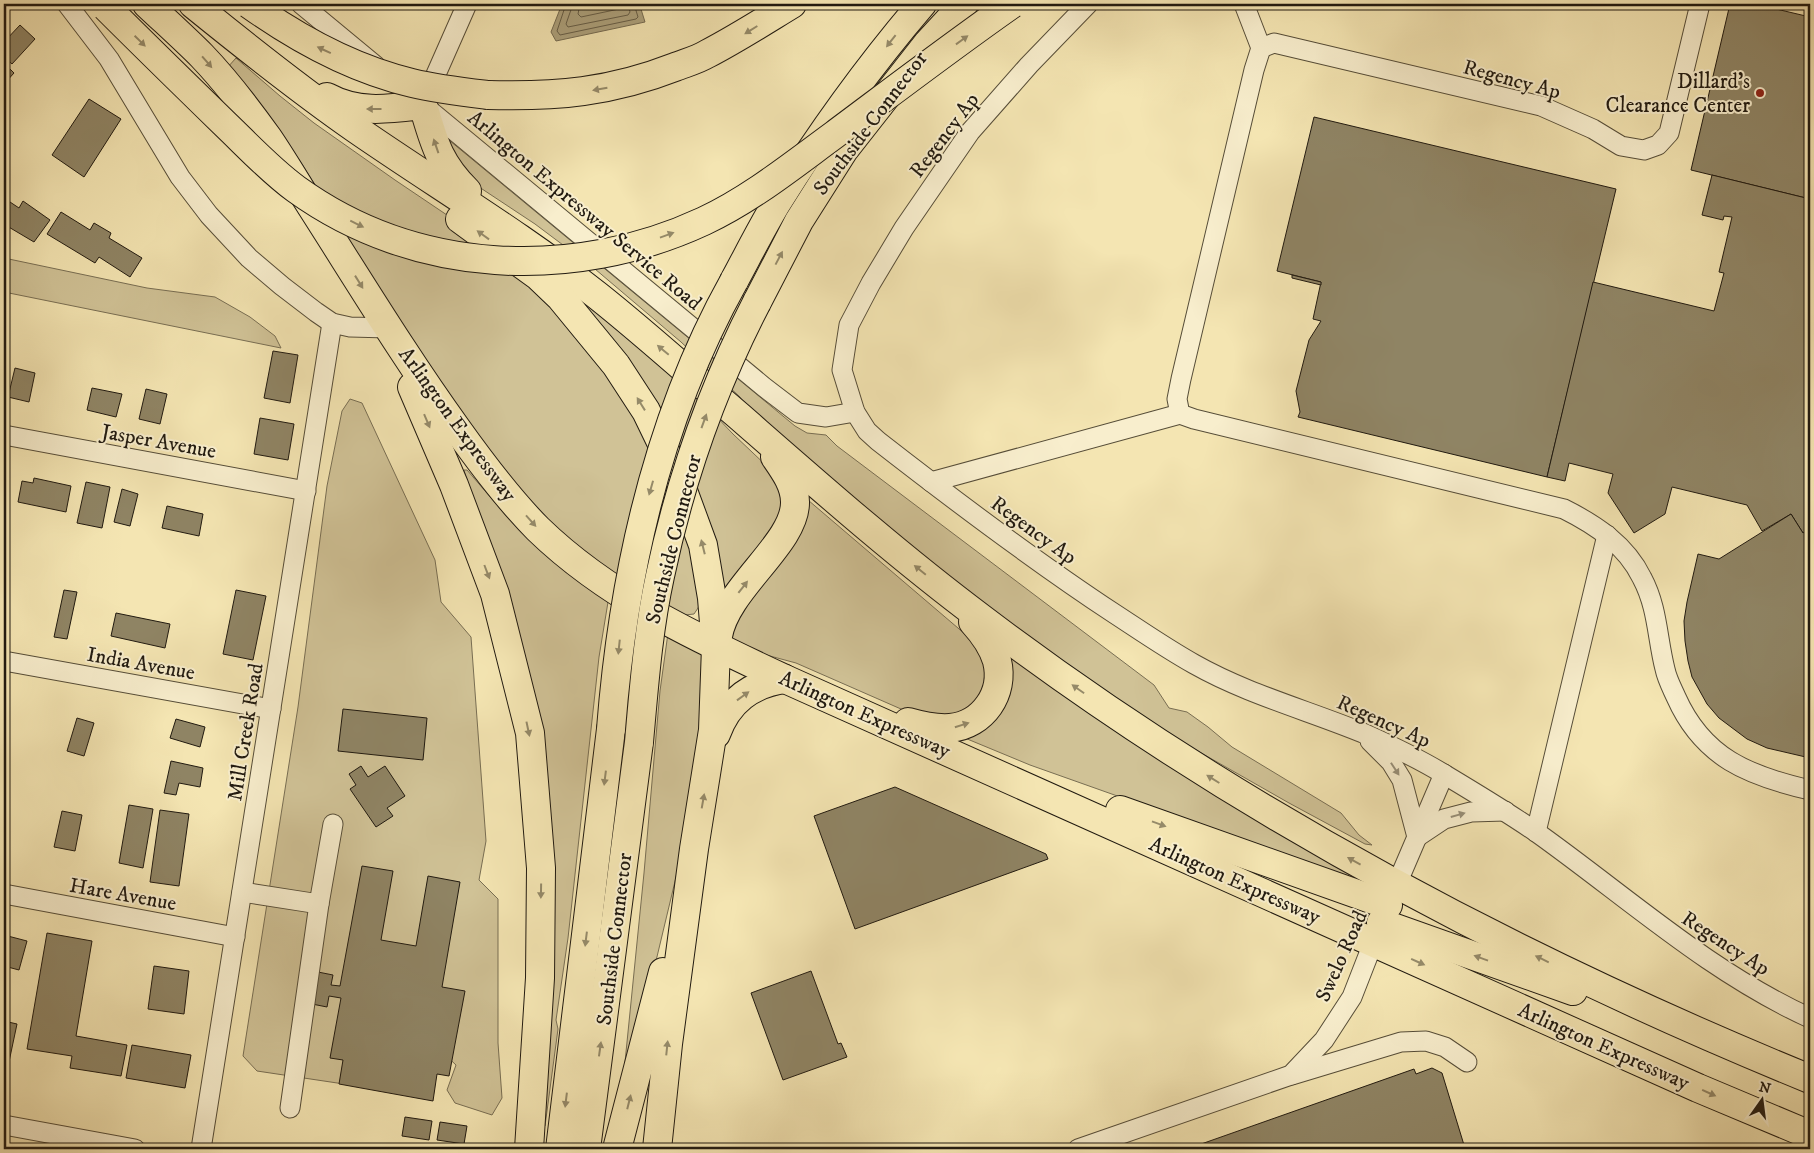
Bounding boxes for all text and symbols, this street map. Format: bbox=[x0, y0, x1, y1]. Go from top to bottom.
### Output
one-way arrow bbox=[744, 25, 757, 34]
one-way arrow bbox=[885, 34, 896, 47]
one-way arrow bbox=[955, 34, 968, 45]
one-way arrow bbox=[134, 35, 146, 47]
one-way arrow bbox=[317, 46, 331, 54]
street label: Southside Connector bbox=[808, 46, 934, 201]
street label: Regency Ap bbox=[1460, 54, 1563, 105]
one-way arrow bbox=[201, 56, 213, 68]
place label: Dillard's Clearance Center bbox=[1606, 69, 1750, 119]
one-way arrow bbox=[592, 85, 608, 93]
marker: Dillard's Clearance Center bbox=[1754, 87, 1766, 99]
street label: Regency Ap bbox=[904, 88, 985, 183]
one-way arrow bbox=[366, 105, 382, 113]
street label: Arlington Expressway Service Road bbox=[462, 105, 707, 317]
one-way arrow bbox=[432, 139, 439, 154]
one-way arrow bbox=[349, 220, 364, 229]
one-way arrow bbox=[477, 230, 490, 240]
one-way arrow bbox=[660, 231, 675, 238]
one-way arrow bbox=[775, 251, 783, 266]
one-way arrow bbox=[354, 275, 364, 289]
street label: Arlington Expressway bbox=[392, 342, 523, 508]
one-way arrow bbox=[657, 345, 669, 356]
one-way arrow bbox=[636, 397, 645, 410]
one-way arrow bbox=[700, 413, 708, 428]
one-way arrow bbox=[423, 414, 431, 429]
street label: Jasper Avenue bbox=[97, 419, 218, 465]
street label: Southside Connector bbox=[640, 452, 708, 627]
one-way arrow bbox=[647, 481, 655, 496]
street label: Regency Ap bbox=[985, 491, 1081, 571]
one-way arrow bbox=[525, 515, 537, 527]
one-way arrow bbox=[698, 539, 706, 554]
one-way arrow bbox=[484, 565, 491, 580]
one-way arrow bbox=[914, 565, 927, 576]
one-way arrow bbox=[737, 581, 748, 594]
one-way arrow bbox=[615, 640, 623, 656]
street label: India Avenue bbox=[85, 642, 197, 686]
street label: Mill Creek Road bbox=[222, 661, 270, 803]
street label: Arlington Expressway bbox=[775, 665, 955, 765]
one-way arrow bbox=[1071, 684, 1085, 694]
street label: Regency Ap bbox=[1333, 690, 1434, 754]
one-way arrow bbox=[736, 691, 750, 701]
one-way arrow bbox=[955, 721, 970, 729]
one-way arrow bbox=[525, 722, 533, 738]
one-way arrow bbox=[1391, 762, 1400, 776]
one-way arrow bbox=[601, 770, 609, 786]
one-way arrow bbox=[1207, 774, 1220, 784]
one-way arrow bbox=[699, 793, 707, 809]
one-way arrow bbox=[1450, 811, 1465, 819]
one-way arrow bbox=[1152, 821, 1167, 828]
street label: Arlington Expressway bbox=[1145, 831, 1325, 931]
street label: Southside Connector bbox=[592, 851, 639, 1027]
one-way arrow bbox=[1347, 856, 1360, 865]
street label: Hare Avenue bbox=[67, 873, 179, 917]
one-way arrow bbox=[537, 883, 545, 899]
street label: Swelo Road bbox=[1310, 906, 1374, 1006]
street label: Regency Ap bbox=[1677, 906, 1774, 982]
one-way arrow bbox=[582, 931, 590, 947]
one-way arrow bbox=[1473, 954, 1488, 962]
one-way arrow bbox=[1535, 955, 1549, 963]
one-way arrow bbox=[1411, 958, 1425, 966]
street label: Arlington Expressway bbox=[1514, 997, 1694, 1097]
one-way arrow bbox=[663, 1040, 671, 1056]
one-way arrow bbox=[596, 1041, 604, 1057]
north arrow bbox=[1736, 1076, 1786, 1126]
text: N bbox=[1757, 1078, 1773, 1099]
one-way arrow bbox=[1702, 1090, 1716, 1098]
one-way arrow bbox=[562, 1093, 570, 1109]
one-way arrow bbox=[625, 1094, 633, 1110]

